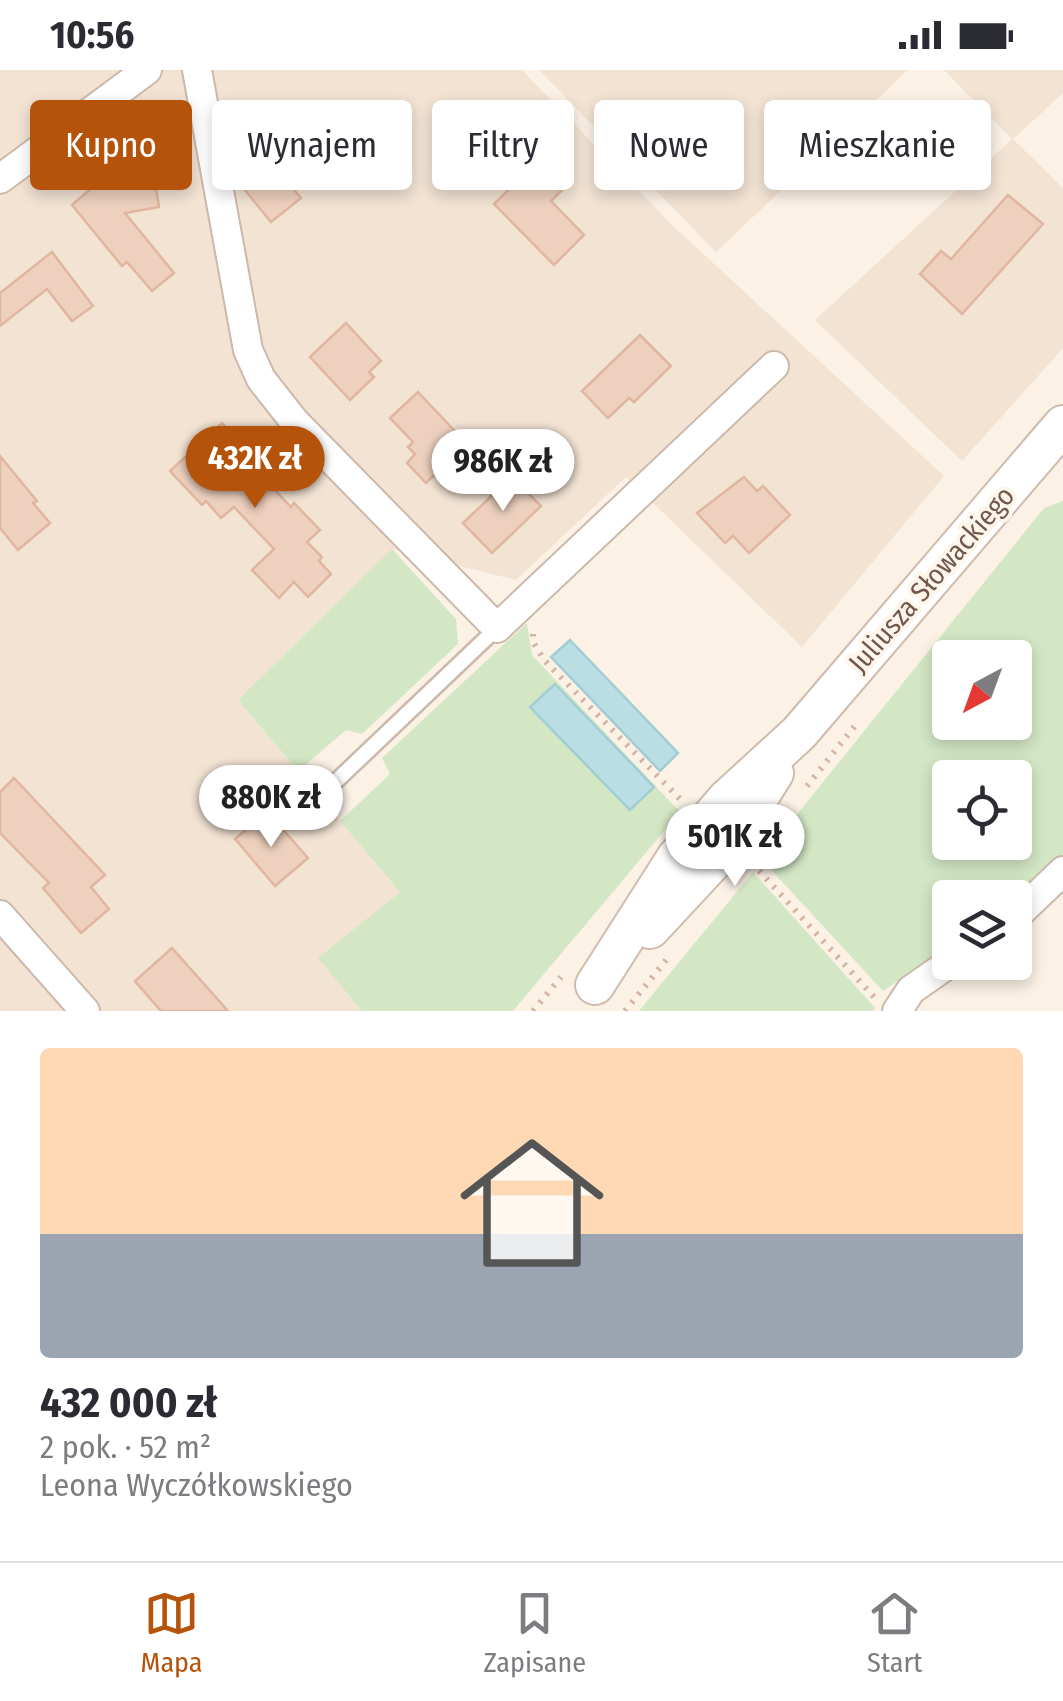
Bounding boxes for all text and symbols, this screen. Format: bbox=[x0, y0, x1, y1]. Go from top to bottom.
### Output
text: 10:56 bbox=[50, 12, 134, 58]
chip: Kupno bbox=[30, 100, 192, 190]
chip: Wynajem bbox=[212, 100, 412, 190]
chip: Filtry bbox=[432, 100, 574, 190]
chip: Nowe bbox=[594, 100, 744, 190]
chip: Mieszkanie bbox=[764, 100, 991, 190]
pin: 432K zł bbox=[163, 426, 347, 511]
pin: 986K zł bbox=[411, 429, 595, 514]
text: 432K zł bbox=[208, 439, 302, 477]
text: 986K zł bbox=[453, 442, 553, 480]
street label: Juliusza Słowackiego bbox=[842, 479, 1021, 679]
north arrow bbox=[932, 640, 1032, 740]
map controls bbox=[932, 640, 1032, 980]
button: locate bbox=[932, 760, 1032, 860]
pin: 880K zł bbox=[179, 765, 363, 850]
text: 880K zł bbox=[221, 778, 321, 816]
pin: 501K zł bbox=[643, 804, 827, 889]
text: 501K zł bbox=[688, 817, 782, 855]
button: layers bbox=[932, 880, 1032, 980]
icon: home bbox=[442, 1113, 622, 1293]
text: 432 000 zł bbox=[40, 1378, 217, 1428]
text: 2 pok. · 52 m² bbox=[40, 1428, 211, 1466]
text: Leona Wyczółkowskiego bbox=[40, 1466, 353, 1504]
tab: Mapa bbox=[140, 1586, 202, 1679]
tab: Zapisane bbox=[483, 1586, 586, 1679]
tab: Start bbox=[867, 1586, 923, 1679]

